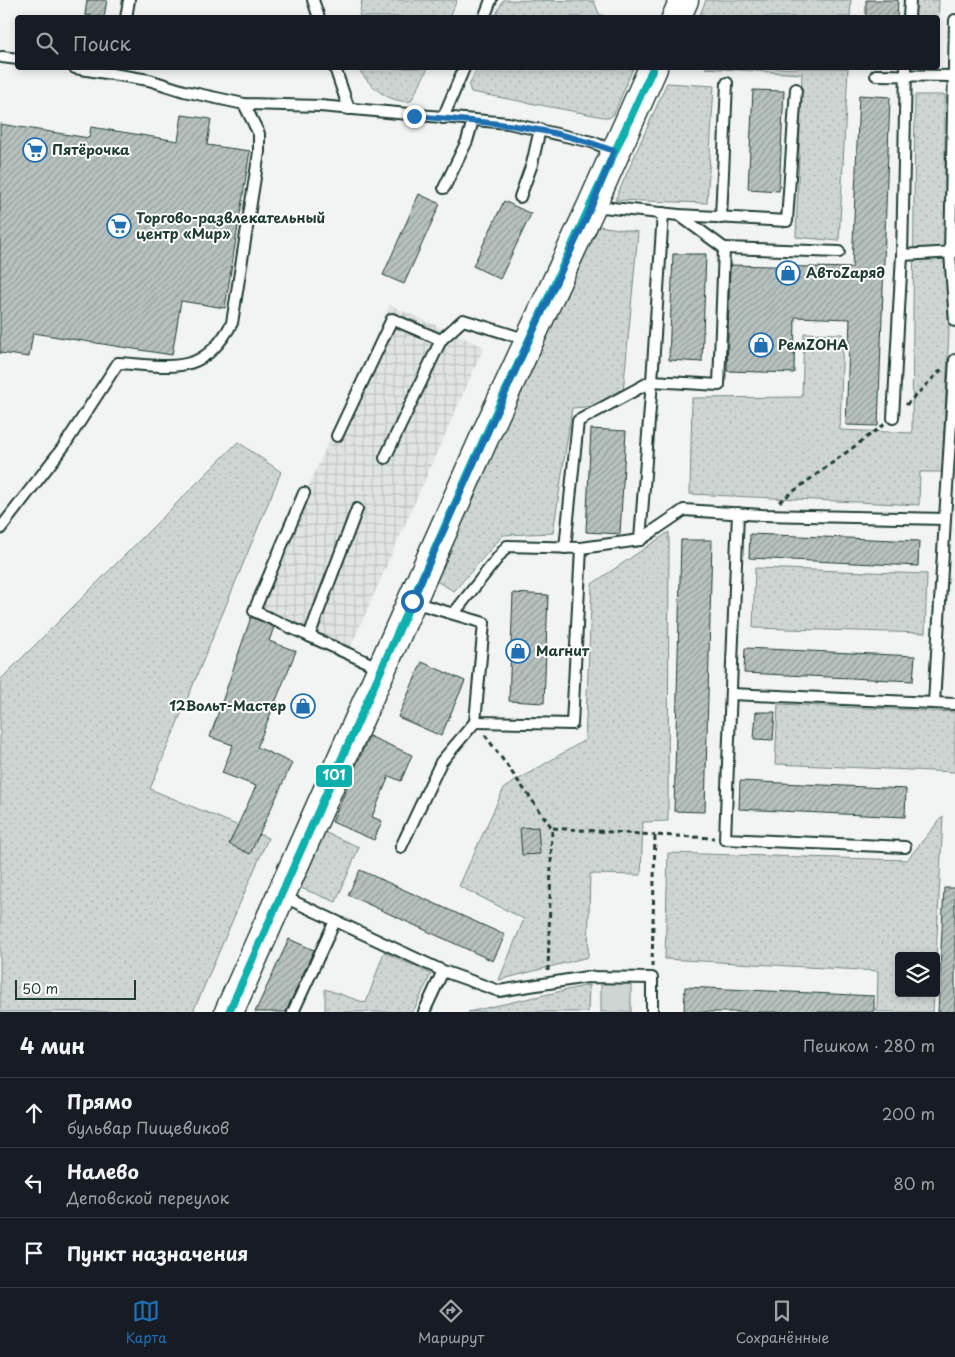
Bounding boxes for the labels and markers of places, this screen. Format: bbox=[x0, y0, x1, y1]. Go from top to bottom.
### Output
supermarket icon: Пятёрочка bbox=[22, 137, 48, 163]
place label: Пятёрочка bbox=[52, 139, 130, 160]
place label: Торгово-развлекательный центр «Мир» bbox=[136, 207, 325, 244]
supermarket icon: Торгово-развлекательный центр «Мир» bbox=[106, 213, 132, 239]
shop icon: АвтоZаряд bbox=[775, 260, 801, 286]
place label: АвтоZаряд bbox=[806, 262, 886, 283]
shop icon: РемZОНА bbox=[748, 332, 774, 358]
place label: РемZОНА bbox=[778, 334, 848, 355]
shop icon: Магнит bbox=[505, 638, 531, 664]
place label: Магнит bbox=[536, 640, 590, 661]
shop icon: 12Вольт-Мастер bbox=[290, 693, 316, 719]
place label: 12Вольт-Мастер bbox=[169, 695, 286, 716]

